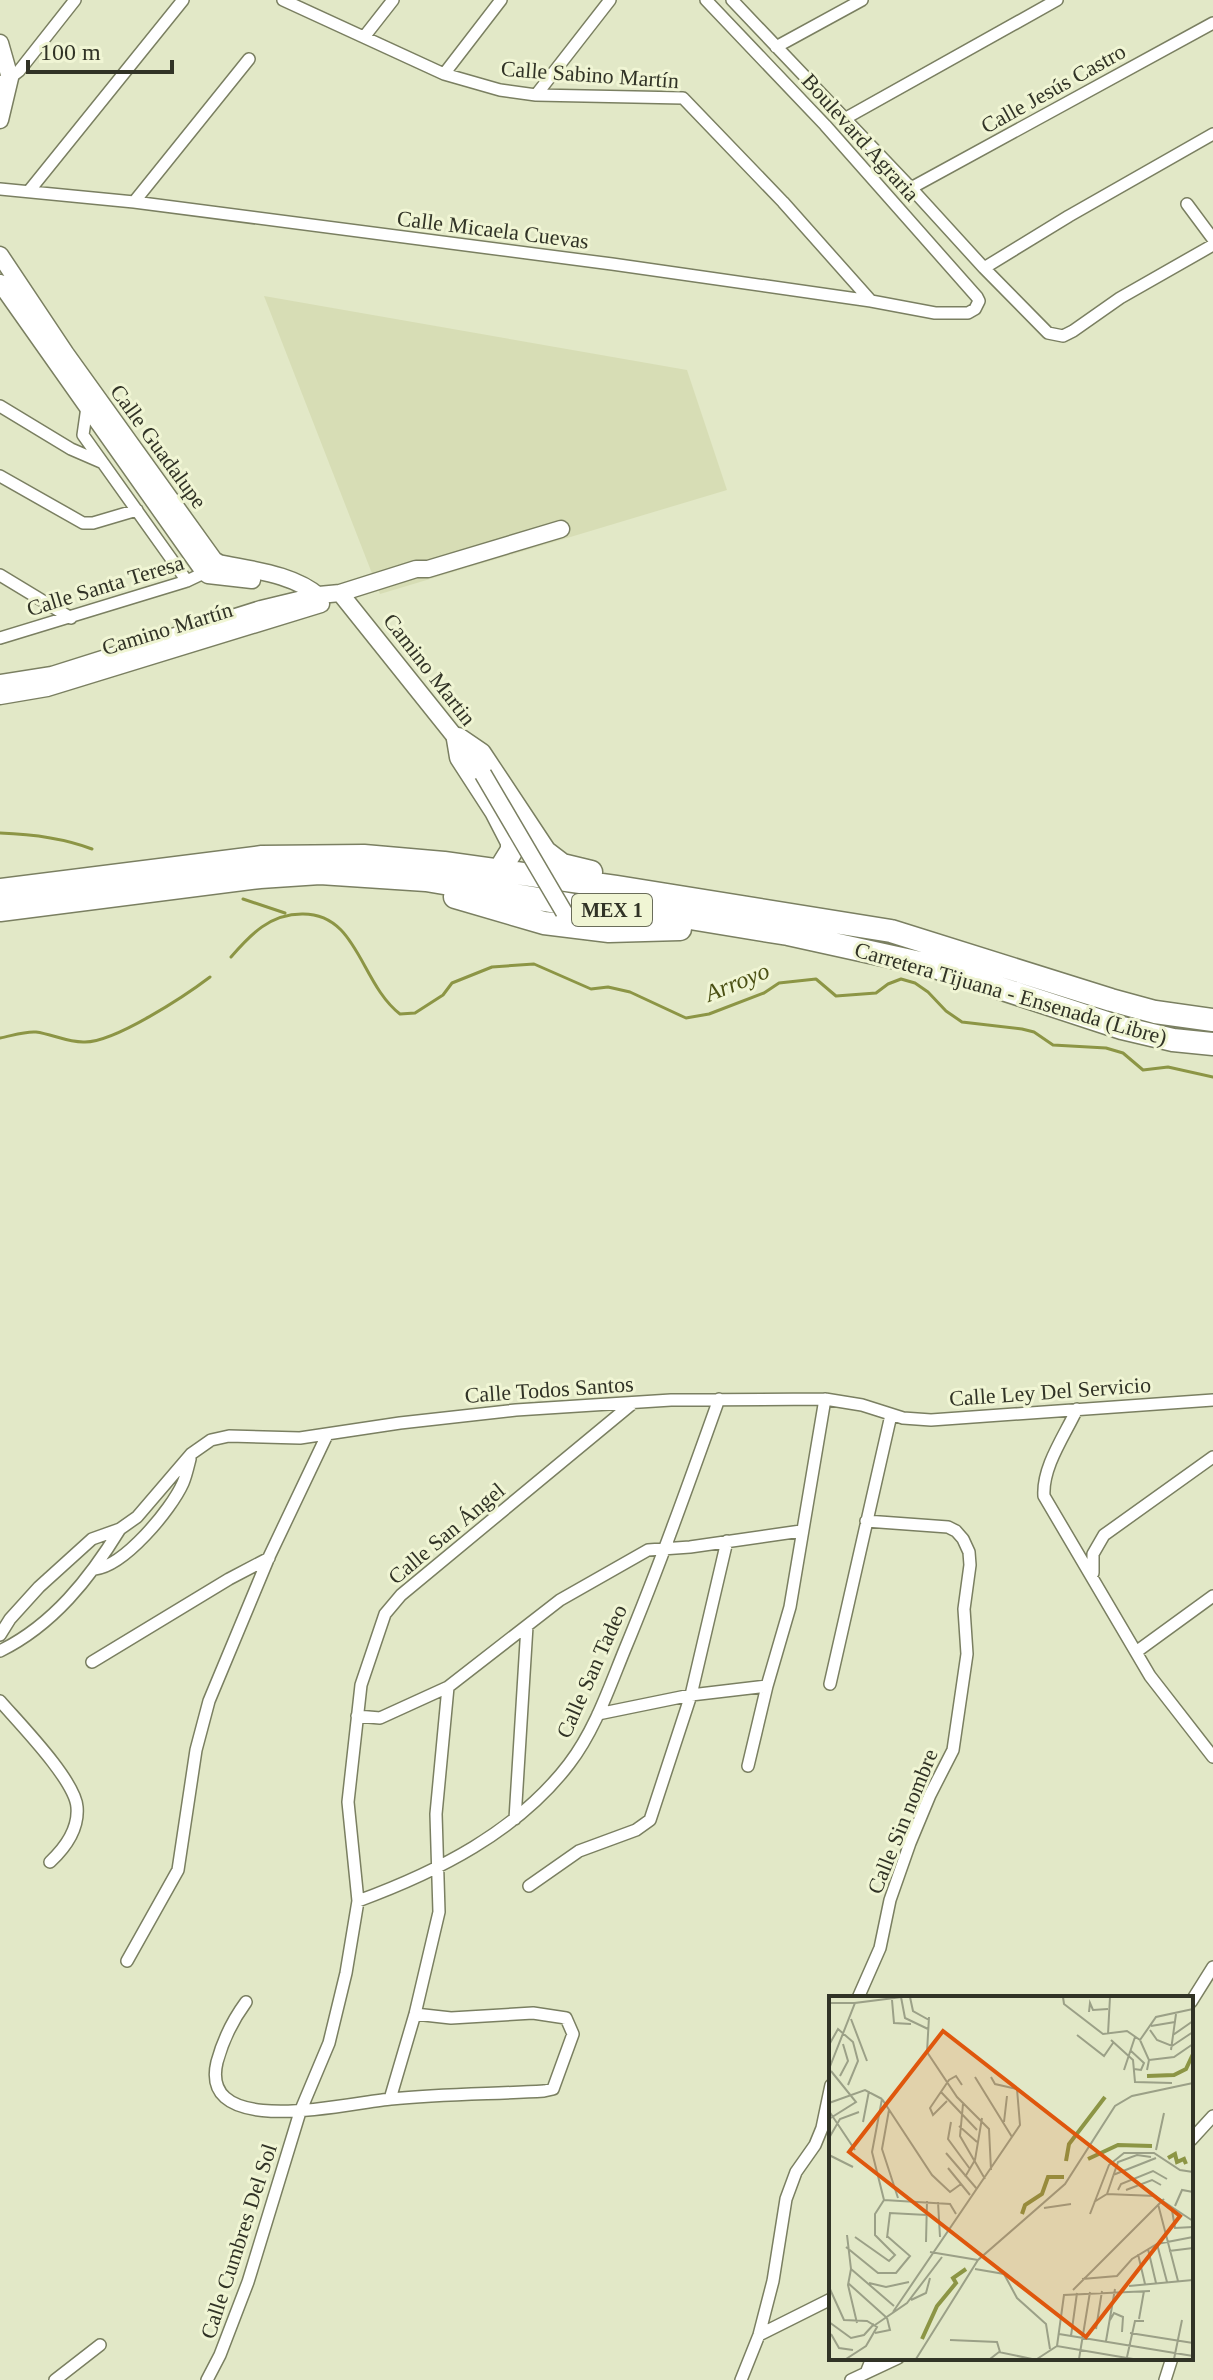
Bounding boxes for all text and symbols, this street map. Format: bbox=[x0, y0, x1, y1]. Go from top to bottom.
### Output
scale bar bbox=[28, 24, 172, 74]
street label: Calle Jesús Castro bbox=[977, 38, 1130, 138]
text: 100 m bbox=[40, 39, 101, 65]
street label: Calle Sabino Martín bbox=[500, 56, 680, 93]
street label: Boulevard Agraria bbox=[797, 68, 925, 206]
street label: Calle Micaela Cuevas bbox=[396, 205, 590, 254]
street label: Calle Guadalupe bbox=[105, 379, 212, 513]
street label: Calle Santa Teresa bbox=[24, 550, 187, 621]
street label: Camino Martín bbox=[99, 597, 235, 660]
street label: Camino Martin bbox=[378, 608, 481, 730]
road number: MEX 1 bbox=[572, 894, 652, 926]
street label: Carretera Tijuana - Ensenada (Libre) bbox=[852, 937, 1170, 1050]
water label: Arroyo bbox=[699, 957, 773, 1007]
street label: Calle Todos Santos bbox=[464, 1371, 634, 1408]
street label: Calle Ley Del Servicio bbox=[948, 1372, 1152, 1411]
street label: Calle San Ángel bbox=[383, 1477, 510, 1589]
street label: Calle San Tadeo bbox=[551, 1601, 632, 1742]
street label: Calle Sin nombre bbox=[862, 1745, 943, 1897]
inset map bbox=[829, 1996, 1193, 2360]
street label: Calle Cumbres Del Sol bbox=[195, 2141, 282, 2342]

